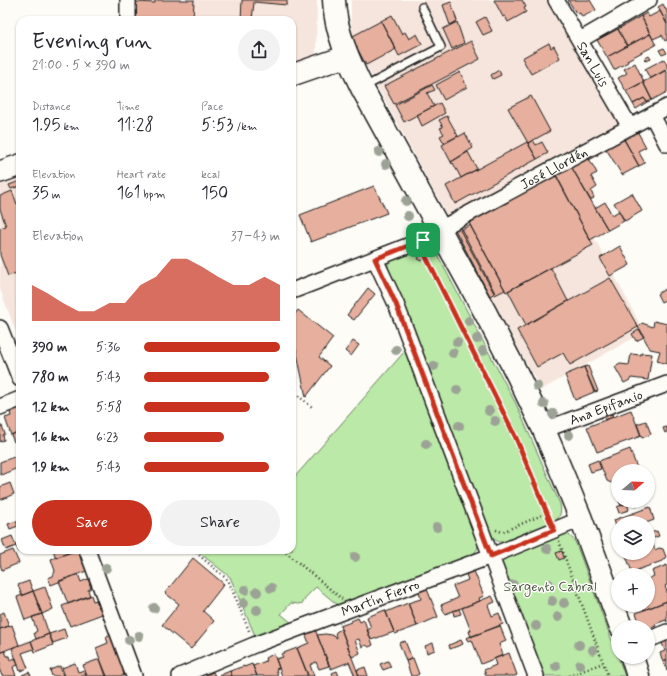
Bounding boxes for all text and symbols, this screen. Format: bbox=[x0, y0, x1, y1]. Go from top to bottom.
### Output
text: Evening run bbox=[32, 28, 152, 56]
button: share bbox=[238, 29, 280, 71]
street label: San Luis bbox=[572, 38, 613, 90]
text: 21:00 · 5 × 390 m bbox=[32, 57, 130, 74]
text: Distance bbox=[32, 100, 71, 114]
text: Time bbox=[117, 100, 140, 114]
text: Pace bbox=[201, 100, 223, 114]
text: 1.95 bbox=[32, 114, 61, 136]
text: 11:28 bbox=[117, 114, 154, 136]
text: 5:53 bbox=[201, 114, 233, 136]
text: km bbox=[61, 120, 80, 134]
text: /km bbox=[233, 120, 257, 134]
street label: José Llordén bbox=[517, 143, 591, 194]
text: Elevation bbox=[32, 168, 75, 182]
text: Heart rate bbox=[117, 168, 166, 182]
text: kcal bbox=[201, 168, 220, 182]
text: 35 bbox=[32, 182, 49, 204]
text: 161 bbox=[117, 182, 140, 204]
text: 150 bbox=[201, 182, 228, 204]
text: m bbox=[49, 188, 60, 202]
text: bpm bbox=[140, 188, 165, 202]
pin bbox=[406, 223, 440, 257]
text: Elevation bbox=[32, 228, 83, 245]
text: 37–43 m bbox=[231, 228, 280, 245]
icon: arrive bbox=[412, 229, 434, 251]
text: 390 m bbox=[32, 339, 67, 356]
text: 5:36 bbox=[96, 339, 120, 356]
text: 780 m bbox=[32, 369, 69, 386]
text: 5:43 bbox=[96, 369, 120, 386]
street label: Ana Epifanio bbox=[567, 386, 645, 430]
text: 1.2 km bbox=[32, 399, 69, 416]
text: 5:58 bbox=[96, 399, 122, 416]
text: 1.6 km bbox=[32, 429, 70, 446]
text: 6:23 bbox=[96, 429, 118, 446]
text: 1.9 km bbox=[32, 459, 69, 476]
text: 5:43 bbox=[96, 459, 120, 476]
north arrow bbox=[611, 464, 655, 508]
map controls bbox=[611, 464, 655, 664]
button: Save bbox=[32, 500, 152, 546]
button: Share bbox=[160, 500, 280, 546]
button: layers bbox=[611, 516, 655, 560]
button: + bbox=[611, 568, 655, 612]
street label: Martín Fierro bbox=[339, 576, 422, 621]
park label: Sargento Cabral bbox=[504, 578, 597, 597]
button: − bbox=[611, 620, 655, 664]

